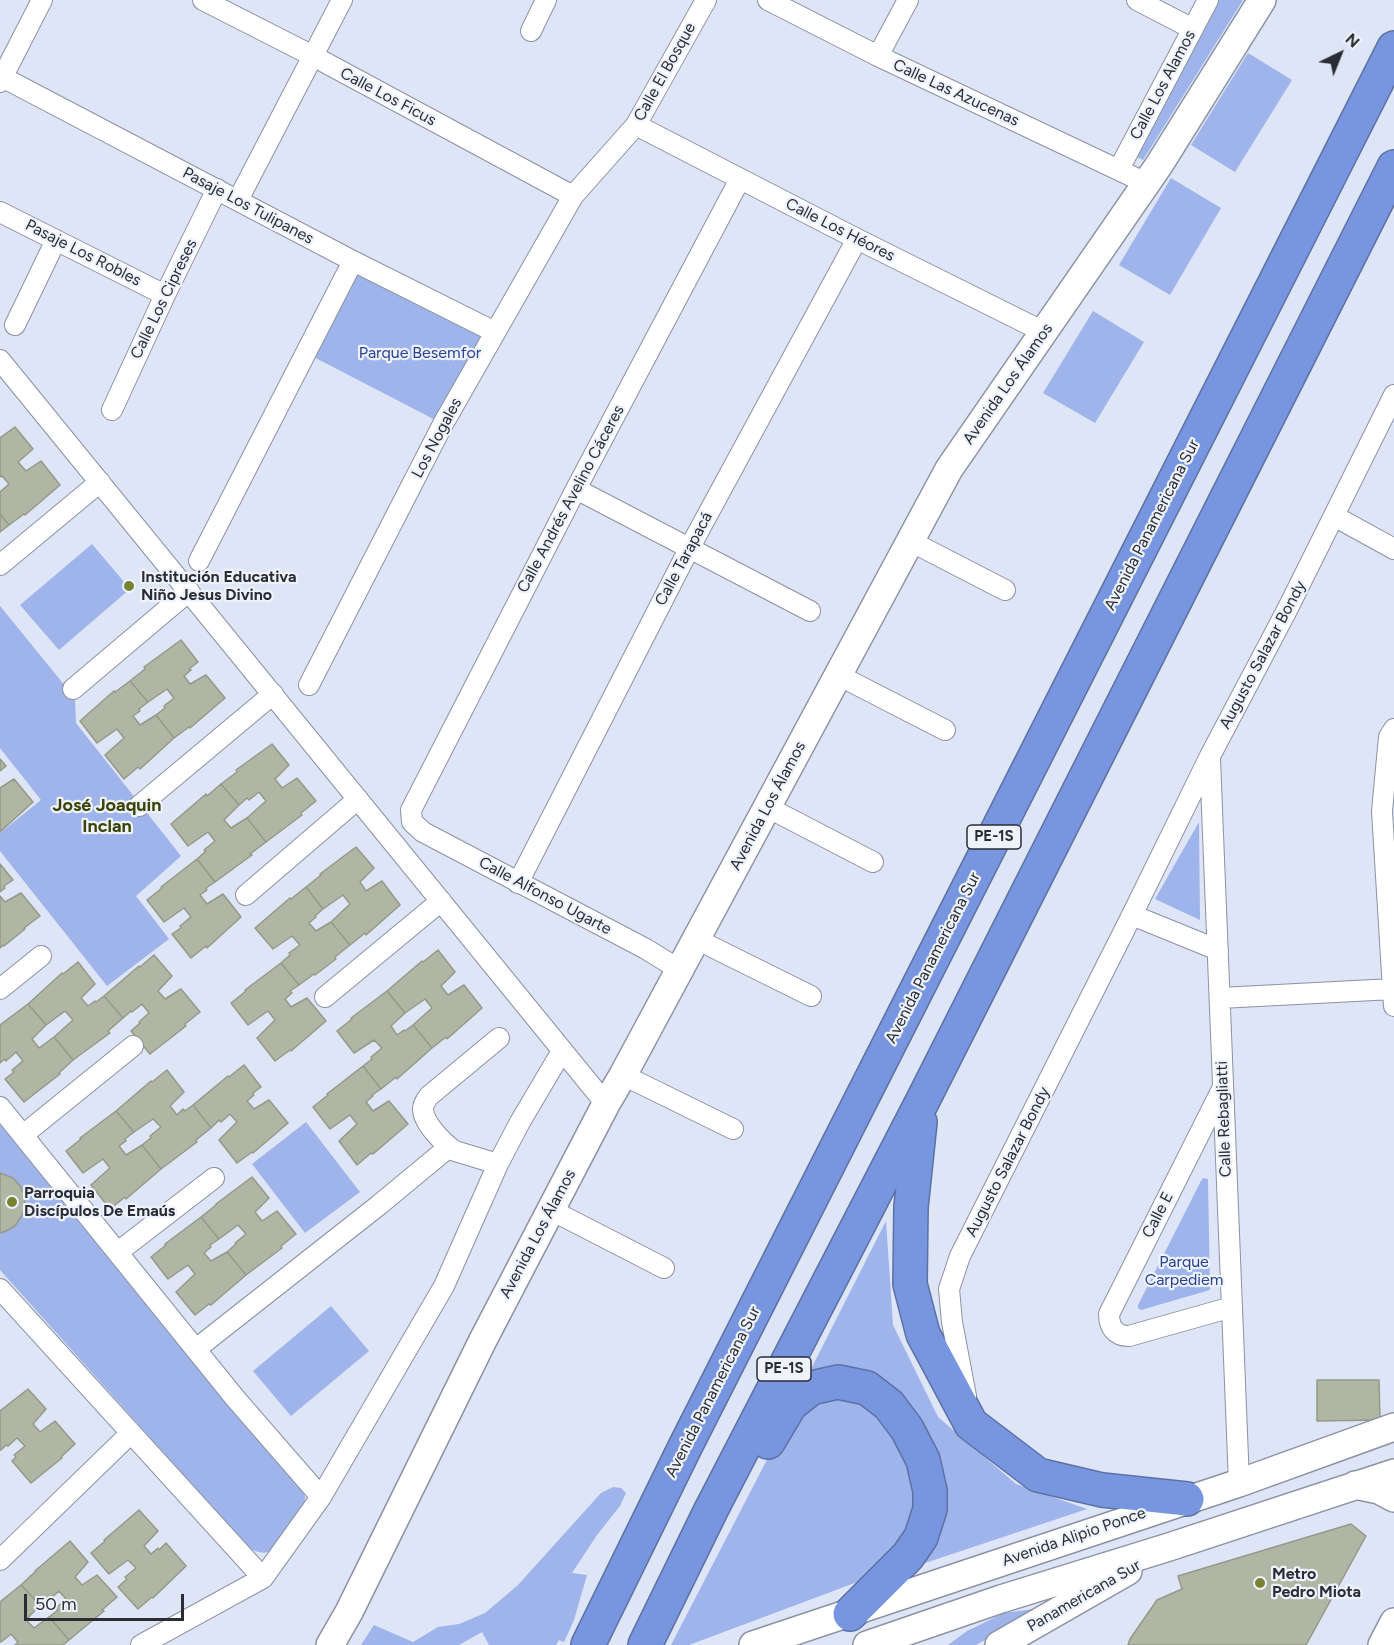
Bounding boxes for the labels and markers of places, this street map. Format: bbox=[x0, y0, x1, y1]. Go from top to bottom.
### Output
place label: Institución Educativa Niño Jesus Divino bbox=[141, 567, 297, 605]
marker: Institución Educativa Niño Jesus Divino bbox=[122, 579, 136, 593]
place label: Parroquia Discípulos De Emaús bbox=[24, 1183, 175, 1221]
marker: Parroquia Discípulos De Emaús bbox=[5, 1195, 19, 1209]
place label: Metro Pedro Miota bbox=[1272, 1564, 1361, 1602]
marker: Metro Pedro Miota bbox=[1253, 1576, 1267, 1590]

